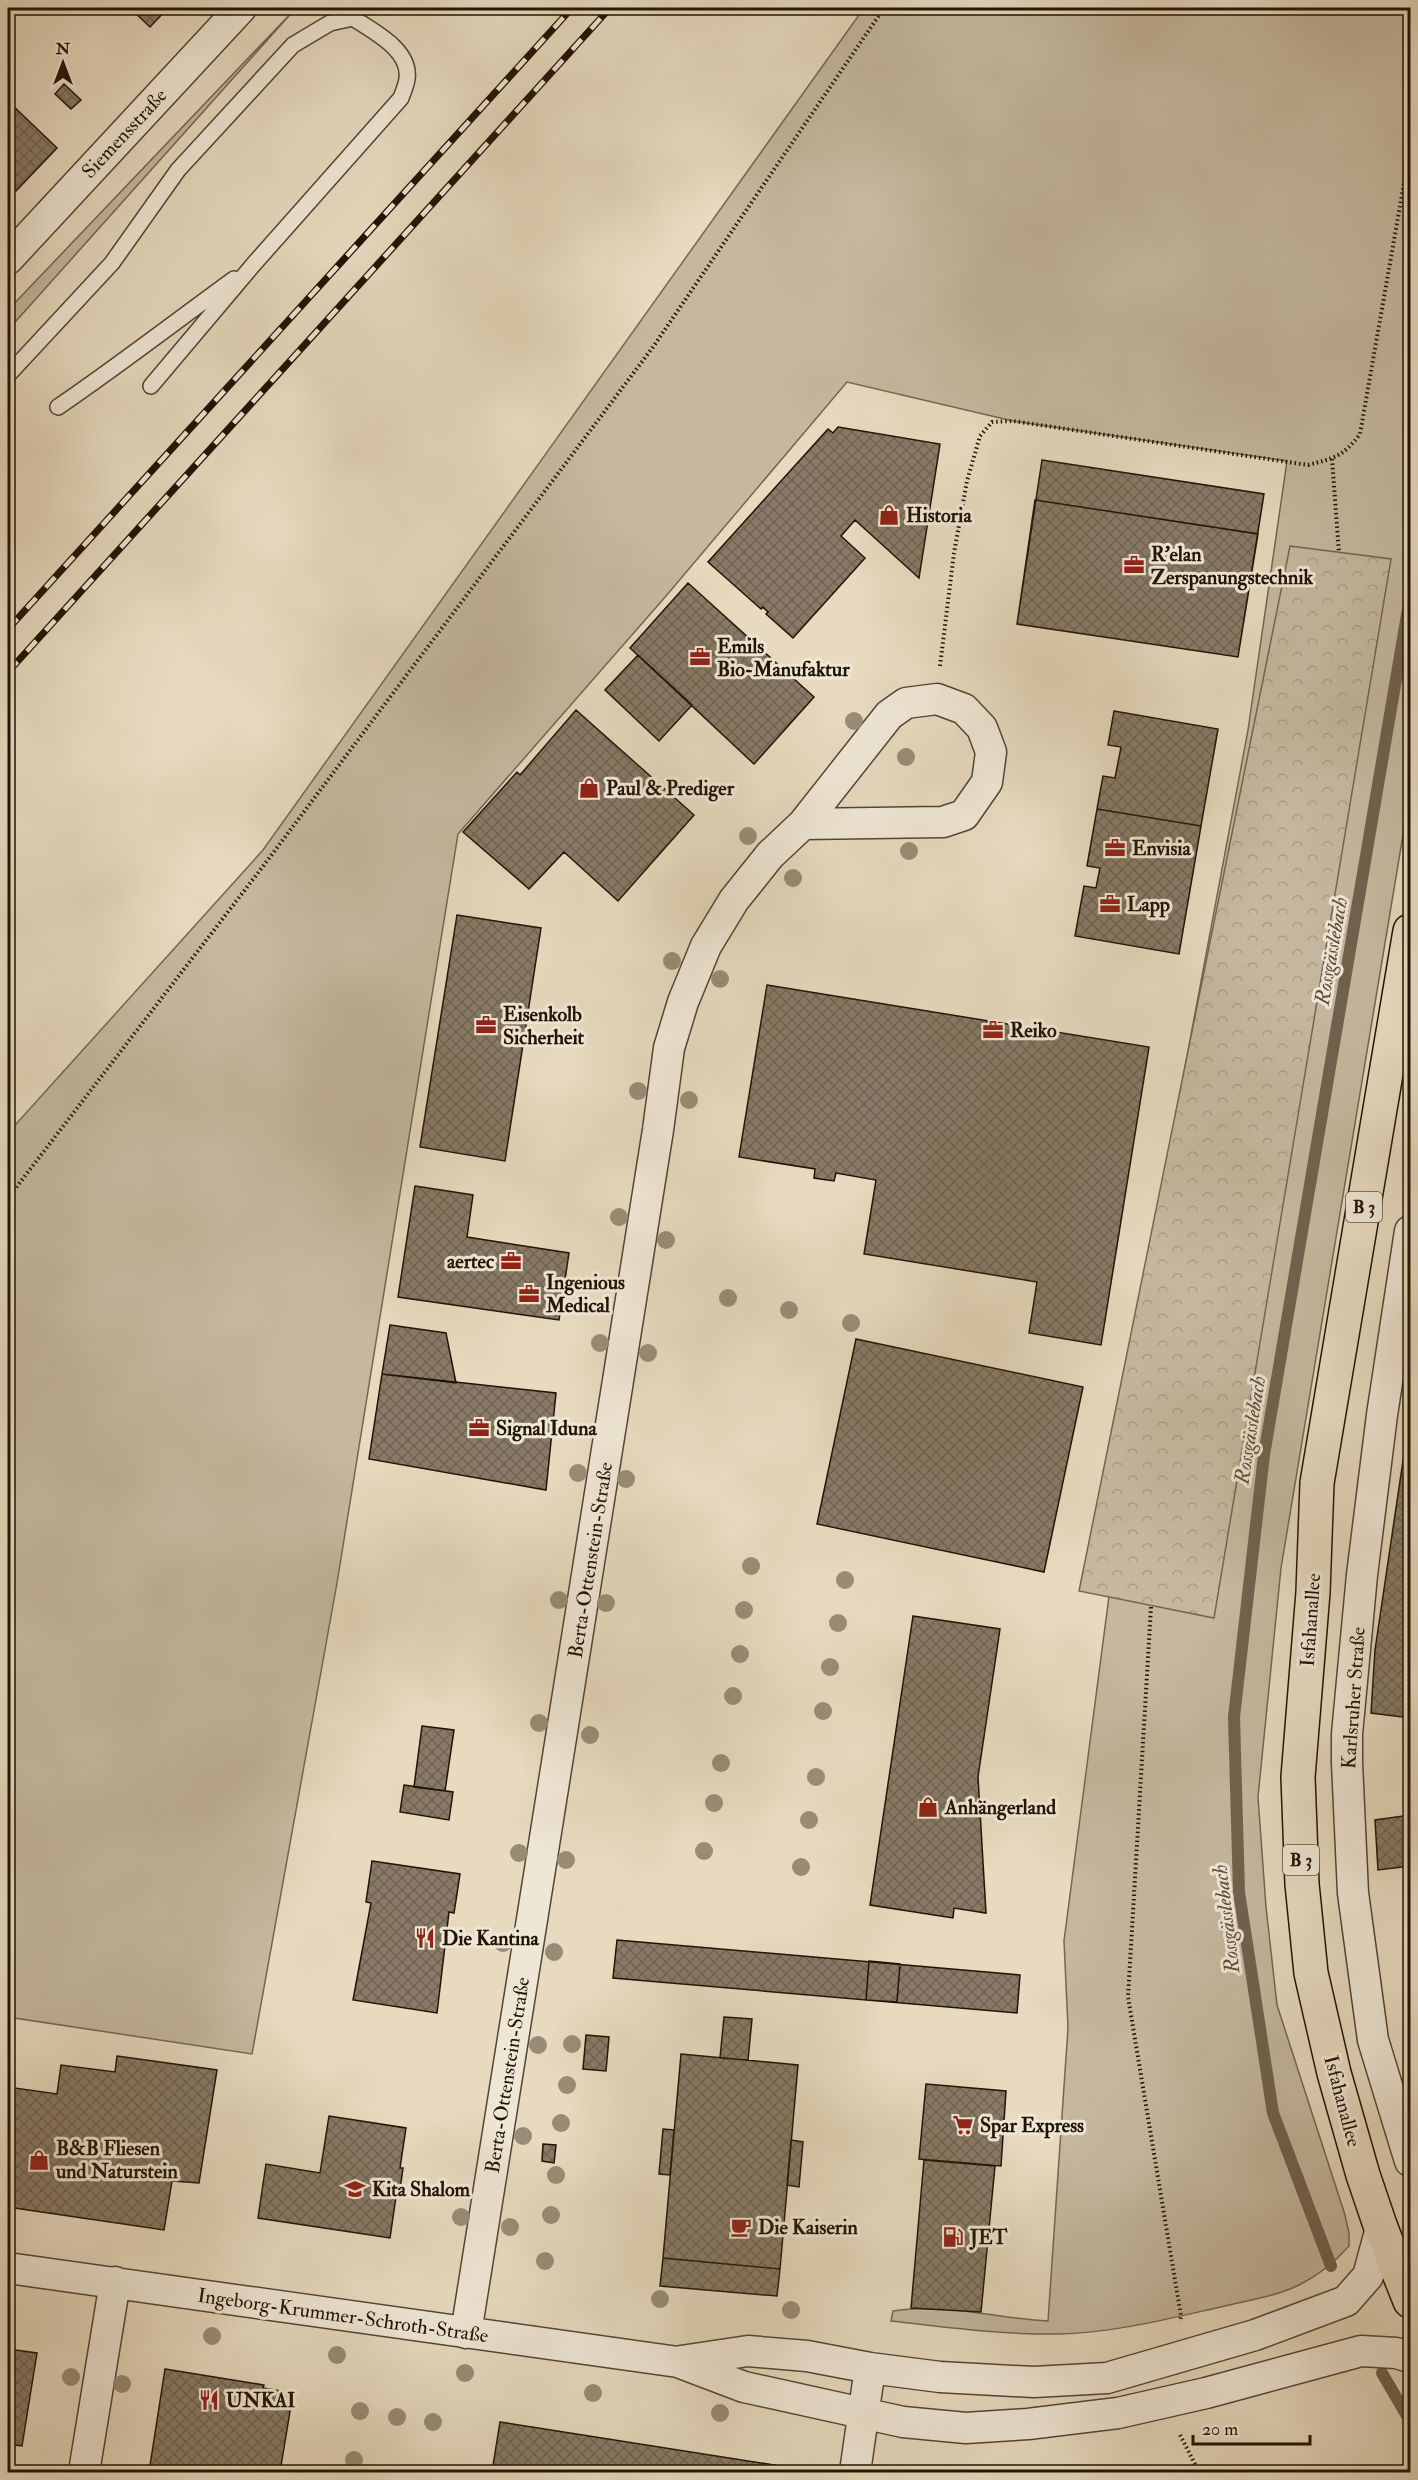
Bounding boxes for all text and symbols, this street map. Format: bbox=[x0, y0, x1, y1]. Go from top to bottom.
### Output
north arrow bbox=[33, 33, 93, 93]
text: N bbox=[55, 39, 71, 59]
street label: Siemensstraße bbox=[76, 83, 172, 183]
shop icon: Historia bbox=[877, 503, 901, 527]
place label: Historia bbox=[906, 503, 972, 528]
place label: R'elan Zerspanungstechnik bbox=[1151, 542, 1314, 591]
office icon: R'elan Zerspanungstechnik bbox=[1122, 553, 1146, 577]
place label: Emils Bio-Manufaktur bbox=[717, 634, 850, 682]
office icon: Emils Bio-Manufaktur bbox=[688, 645, 712, 669]
shop icon: Paul & Prediger bbox=[577, 776, 601, 800]
place label: Paul & Prediger bbox=[606, 776, 735, 802]
office icon: Envisia bbox=[1103, 836, 1127, 860]
place label: Envisia bbox=[1132, 836, 1192, 861]
office icon: Lapp bbox=[1098, 892, 1122, 916]
place label: Lapp bbox=[1127, 892, 1170, 918]
water label: Rossgässlebach bbox=[1309, 895, 1354, 1008]
place label: Eisenkolb Sicherheit bbox=[503, 1002, 585, 1050]
office icon: Eisenkolb Sicherheit bbox=[474, 1013, 498, 1037]
office icon: Reiko bbox=[981, 1018, 1005, 1042]
place label: Reiko bbox=[1010, 1018, 1057, 1043]
road number: B 3 bbox=[1346, 1192, 1382, 1222]
place label: aertec bbox=[447, 1249, 495, 1274]
office icon: aertec bbox=[499, 1249, 523, 1273]
place label: Ingenious Medical bbox=[545, 1270, 625, 1318]
office icon: Ingenious Medical bbox=[517, 1282, 541, 1306]
water label: Rossgässlebach bbox=[1228, 1374, 1272, 1487]
office icon: Signal Iduna bbox=[467, 1416, 491, 1440]
place label: Signal Iduna bbox=[496, 1416, 597, 1442]
street label: Berta-Ottenstein-Straße bbox=[563, 1460, 618, 1660]
street label: Isfahanallee bbox=[1295, 1572, 1326, 1668]
street label: Karlsruher Straße bbox=[1336, 1626, 1371, 1770]
shop icon: Anhängerland bbox=[916, 1795, 940, 1819]
place label: Anhängerland bbox=[944, 1795, 1056, 1821]
road number: B 3 bbox=[1283, 1845, 1319, 1875]
water label: Rossgässlebach bbox=[1206, 1863, 1247, 1976]
restaurant icon: Die Kantina bbox=[413, 1926, 437, 1950]
place label: Die Kantina bbox=[442, 1926, 540, 1951]
street label: Berta-Ottenstein-Straße bbox=[480, 1975, 535, 2175]
street label: Isfahanallee bbox=[1318, 2053, 1367, 2150]
supermarket icon: Spar Express bbox=[951, 2113, 975, 2137]
place label: Spar Express bbox=[980, 2113, 1084, 2139]
place label: B&B Fliesen und Naturstein bbox=[55, 2136, 179, 2184]
shop icon: B&B Fliesen und Naturstein bbox=[27, 2148, 51, 2172]
school or university icon: Kita Shalom bbox=[343, 2177, 367, 2201]
place label: Kita Shalom bbox=[372, 2177, 471, 2202]
cafe icon: Die Kaiserin bbox=[729, 2215, 753, 2239]
place label: Die Kaiserin bbox=[758, 2215, 859, 2240]
fuel station icon: JET bbox=[941, 2225, 965, 2249]
place label: JET bbox=[969, 2225, 1008, 2250]
street label: Ingeborg-Krummer-Schroth-Straße bbox=[196, 2283, 490, 2348]
restaurant icon: UNKAI bbox=[197, 2388, 221, 2412]
place label: UNKAI bbox=[226, 2388, 295, 2413]
scale bar bbox=[1193, 2408, 1310, 2446]
text: 20 m bbox=[1202, 2418, 1238, 2441]

